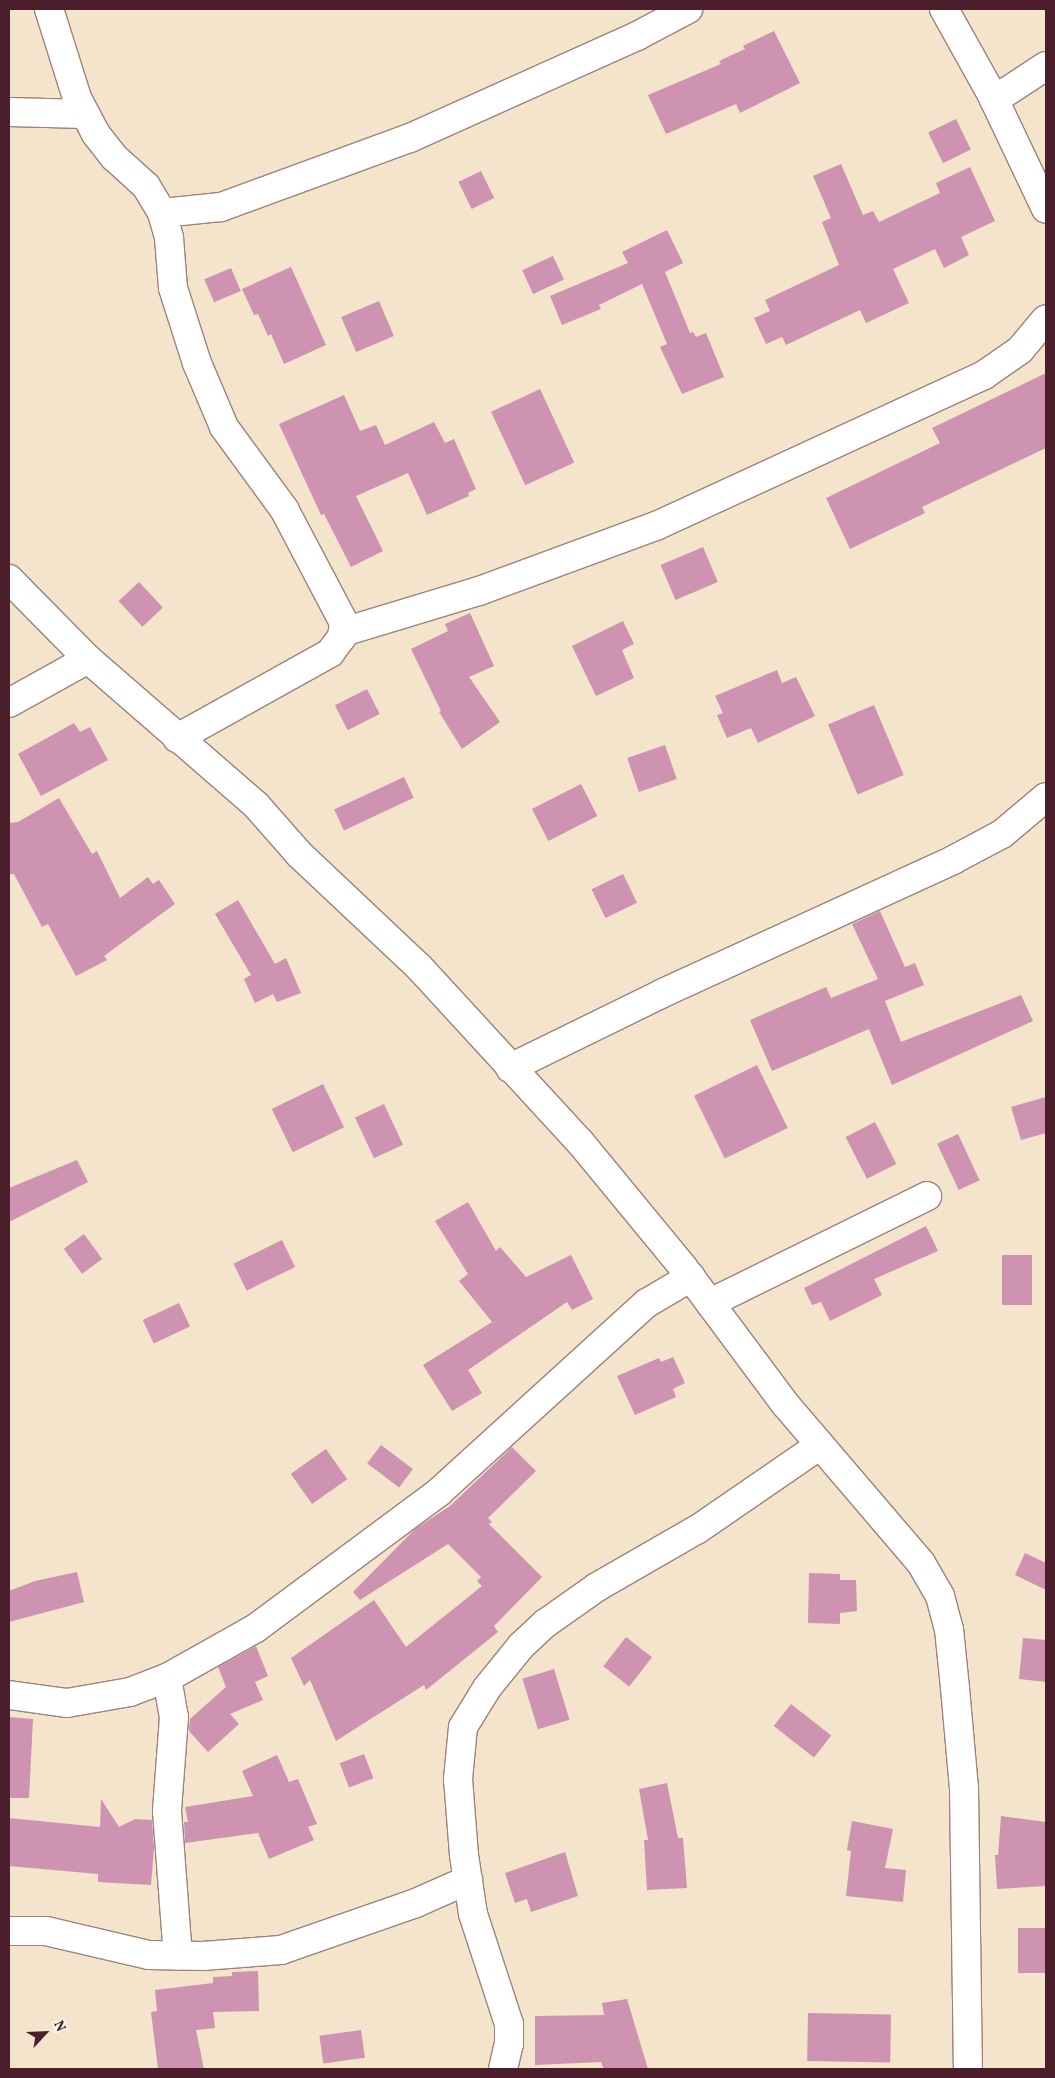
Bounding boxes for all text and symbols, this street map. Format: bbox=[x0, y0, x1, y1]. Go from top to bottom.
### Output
north arrow bbox=[20, 2008, 70, 2058]
text: N bbox=[48, 2018, 70, 2035]

